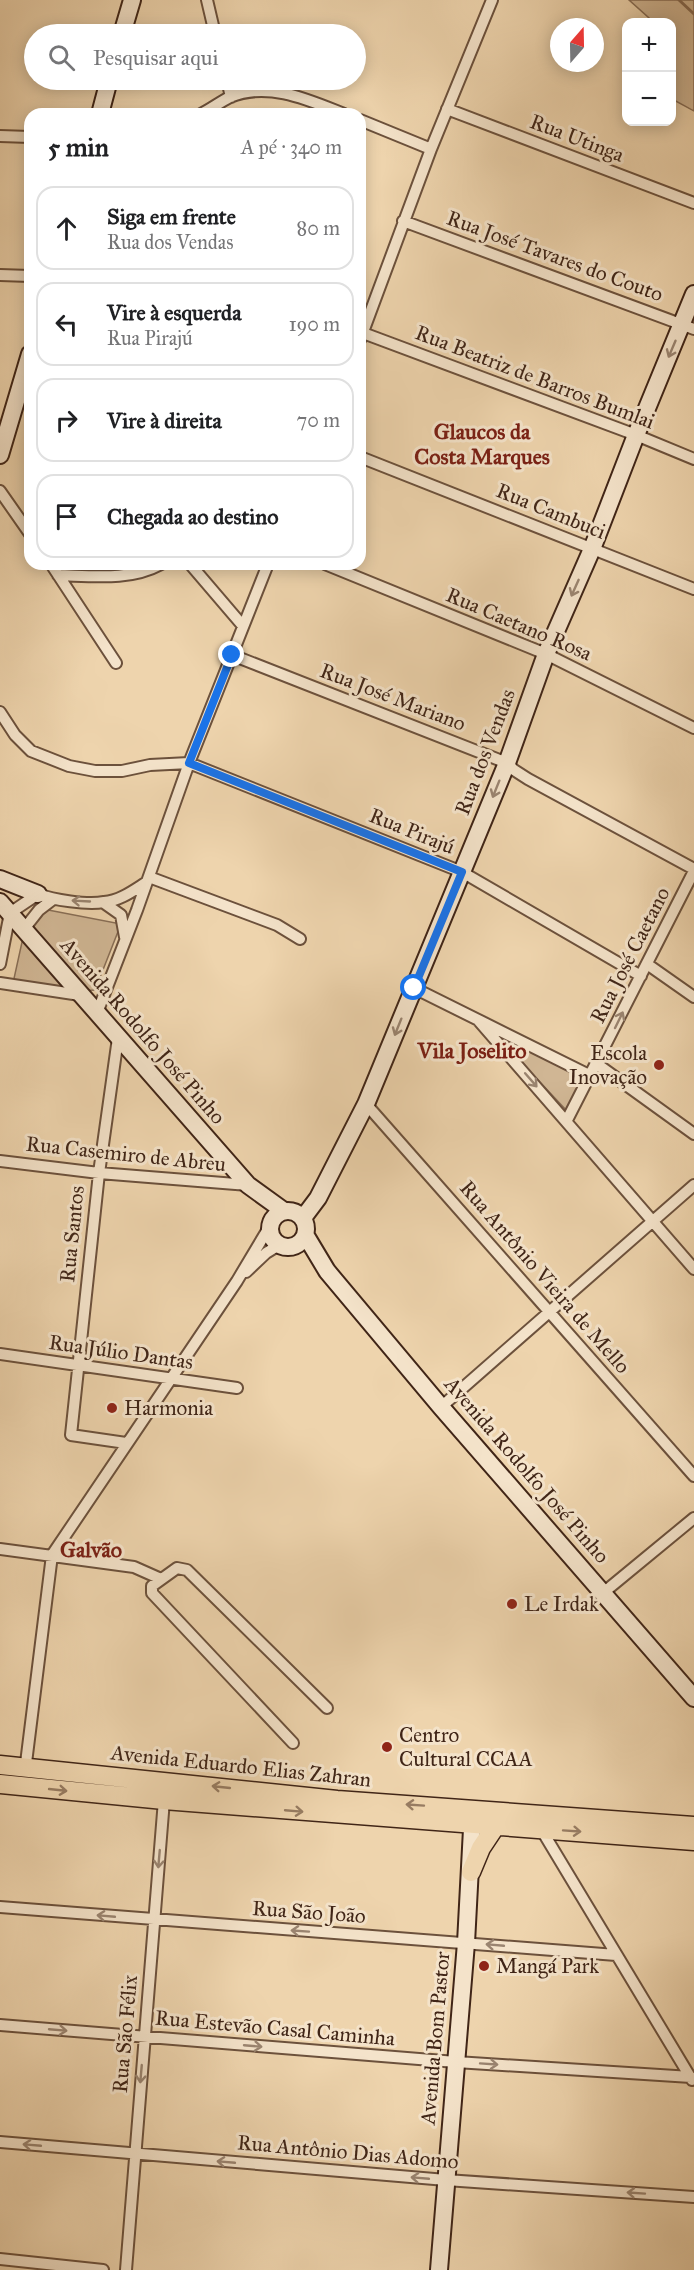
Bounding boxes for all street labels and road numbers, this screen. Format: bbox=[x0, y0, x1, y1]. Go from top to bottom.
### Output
street label: Rua Utinga bbox=[526, 108, 628, 168]
street label: Rua José Tavares do Couto bbox=[443, 205, 667, 307]
street label: Rua Beatriz de Barros Bumlai bbox=[412, 319, 659, 435]
street label: Rua Cambuci bbox=[492, 477, 610, 545]
street label: Rua Caetano Rosa bbox=[442, 582, 596, 666]
street label: Rua José Mariano bbox=[316, 657, 470, 737]
street label: Rua dos Vendas bbox=[449, 685, 521, 819]
street label: Rua Pirajú bbox=[365, 802, 459, 860]
street label: Rua José Caetano bbox=[585, 882, 676, 1027]
street label: Avenida Rodolfo José Pinho bbox=[54, 932, 231, 1130]
street label: Rua Casemiro de Abreu bbox=[25, 1131, 227, 1177]
street label: Rua Antônio Vieira de Mello bbox=[454, 1175, 636, 1379]
street label: Rua Santos bbox=[54, 1184, 90, 1284]
street label: Rua Júlio Dantas bbox=[47, 1329, 195, 1375]
street label: Avenida Rodolfo José Pinho bbox=[438, 1371, 615, 1569]
street label: Avenida Eduardo Elias Zahran bbox=[109, 1739, 372, 1793]
street label: Rua São João bbox=[251, 1895, 367, 1929]
street label: Avenida Bom Pastor bbox=[414, 1950, 456, 2127]
street label: Rua São Félix bbox=[107, 1973, 143, 2094]
street label: Rua Estevão Casal Caminha bbox=[154, 2005, 396, 2051]
street label: Rua Antônio Dias Adomo bbox=[236, 2129, 460, 2175]

